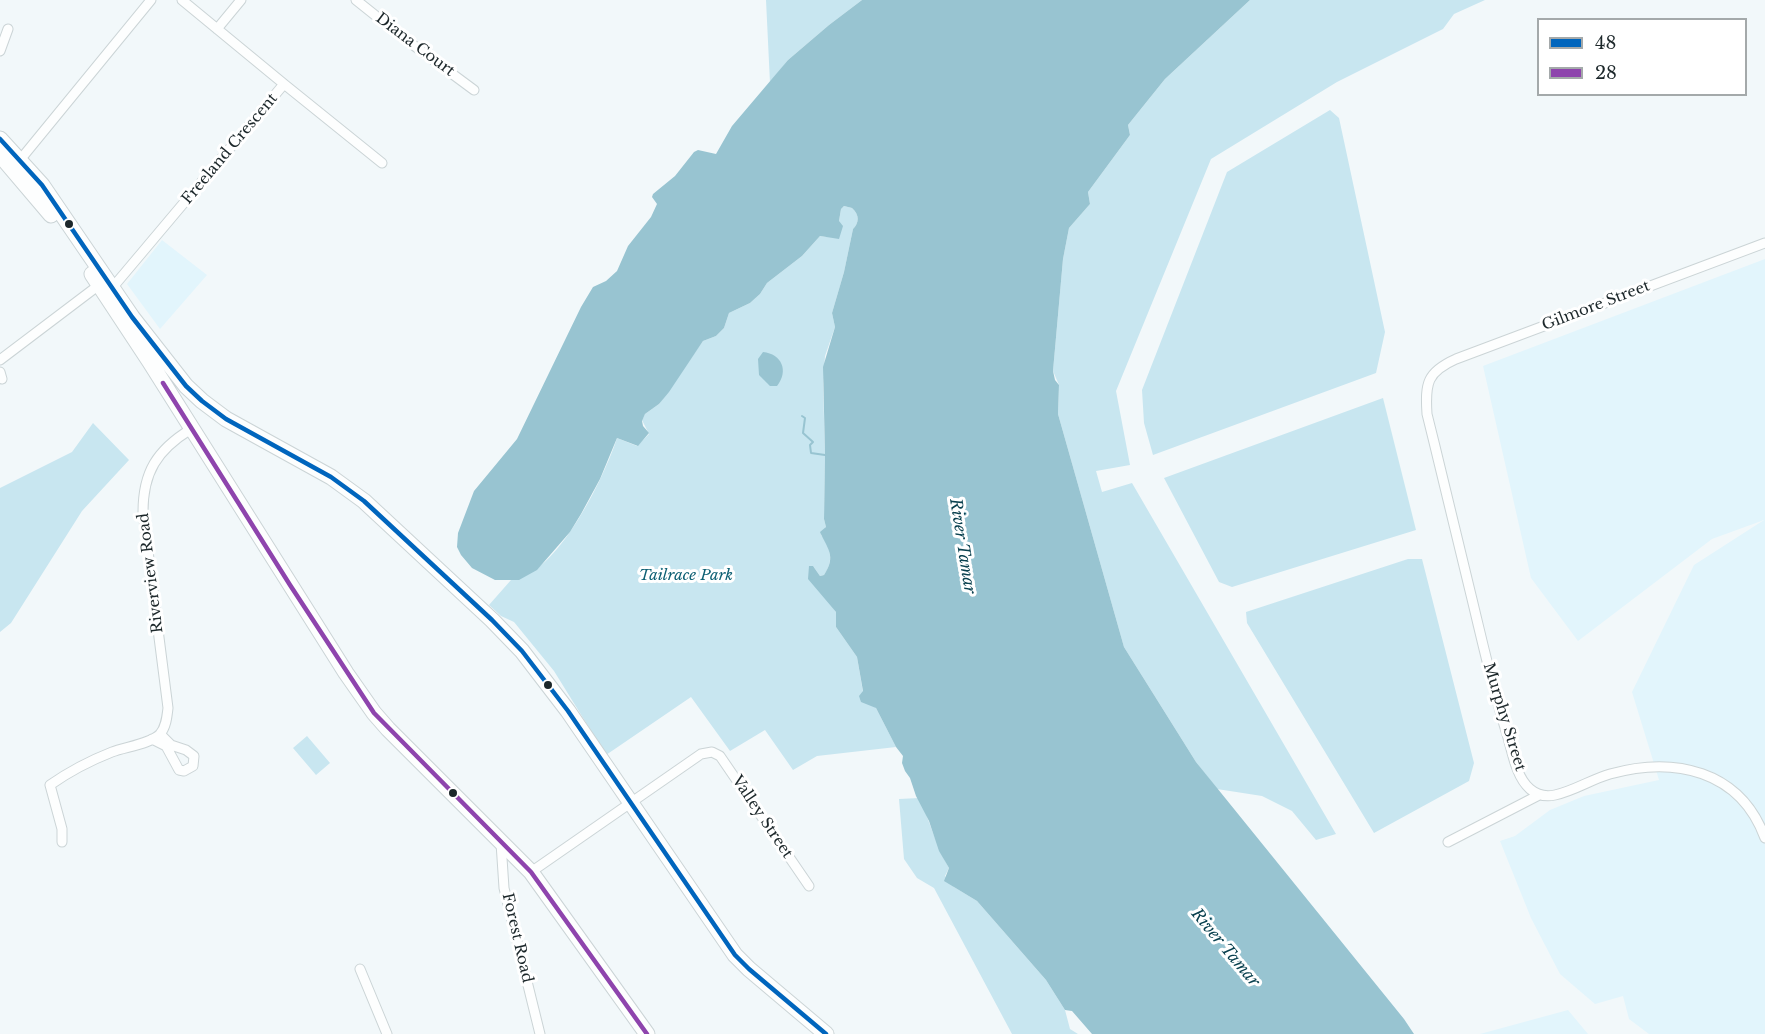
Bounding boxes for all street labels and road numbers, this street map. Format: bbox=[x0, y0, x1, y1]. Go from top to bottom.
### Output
street label: Diana Court bbox=[372, 9, 458, 81]
street label: Freeland Crescent bbox=[178, 90, 282, 208]
street label: Gilmore Street bbox=[1540, 277, 1652, 335]
street label: Riverview Road bbox=[135, 512, 167, 634]
street label: Murphy Street bbox=[1479, 661, 1529, 773]
street label: Valley Street bbox=[728, 772, 796, 862]
street label: Forest Road bbox=[498, 891, 536, 985]

